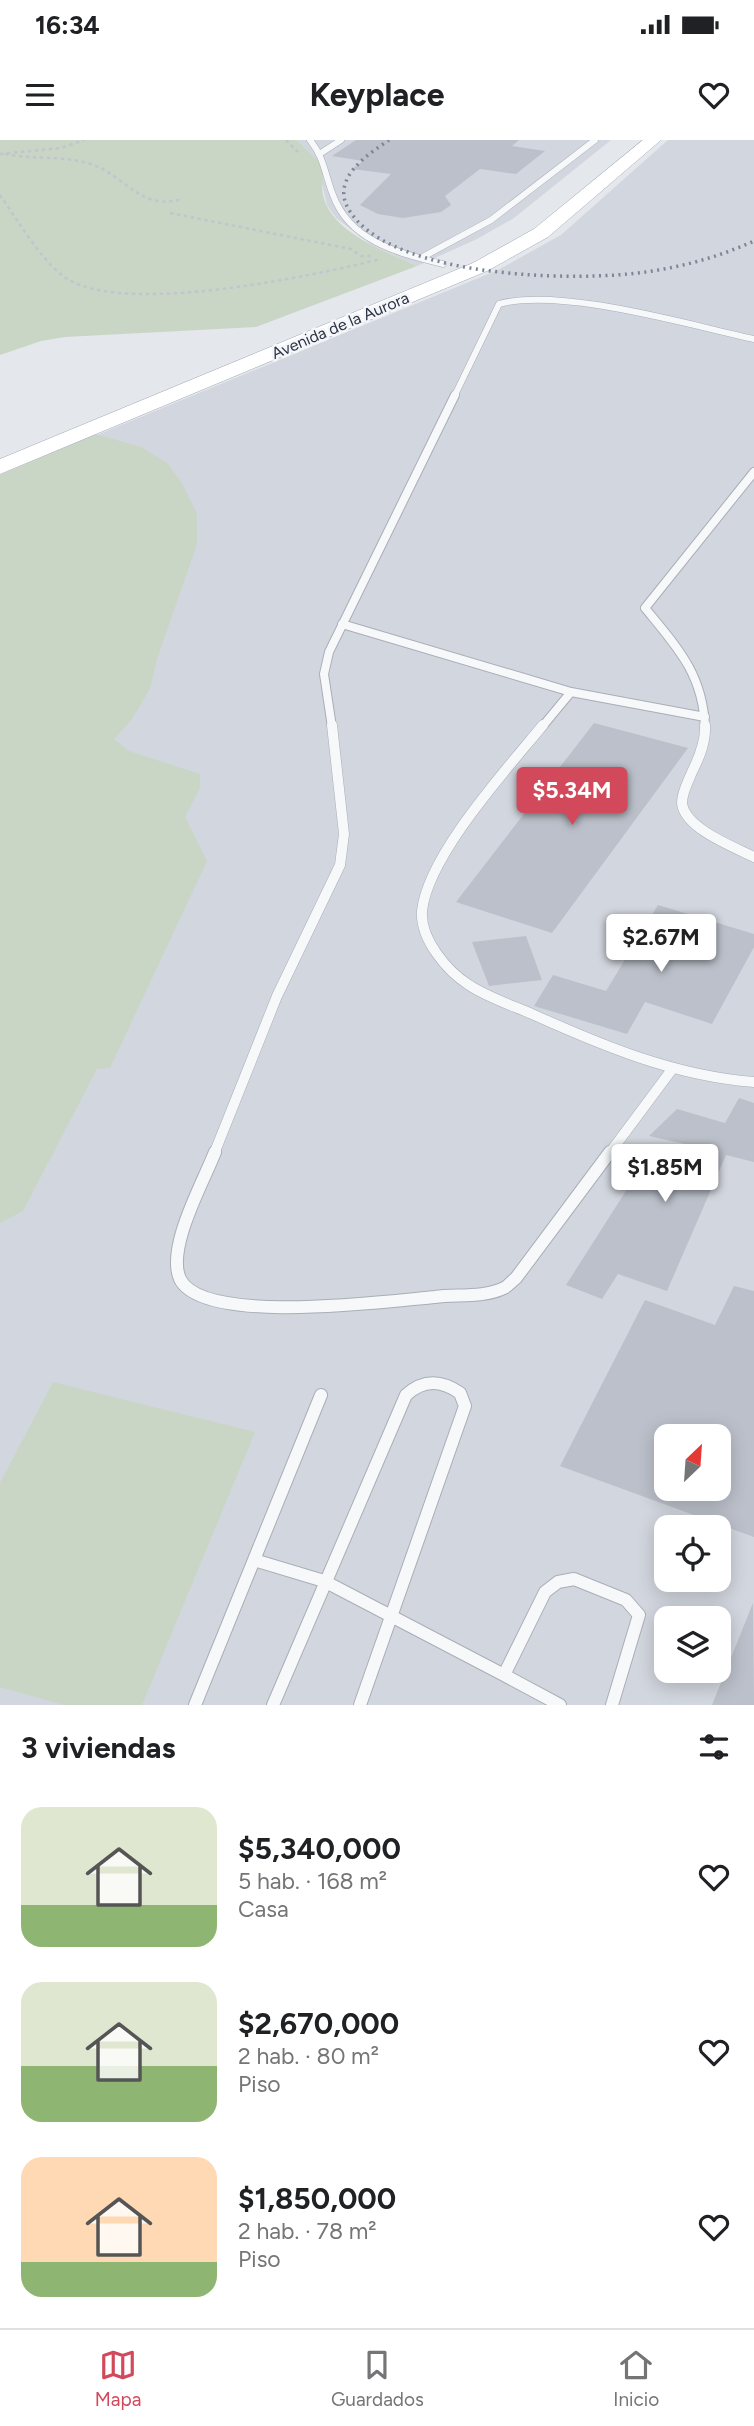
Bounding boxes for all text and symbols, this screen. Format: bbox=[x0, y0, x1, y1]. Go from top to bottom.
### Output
text: 16:34 bbox=[35, 9, 100, 41]
icon: menu bbox=[21, 76, 59, 114]
text: Keyplace bbox=[309, 76, 445, 114]
icon: heart bbox=[695, 76, 733, 114]
street label: Avenida de la Aurora bbox=[269, 288, 412, 363]
pin: $5.34M bbox=[515, 768, 629, 827]
text: $5.34M bbox=[533, 776, 611, 804]
pin: $2.67M bbox=[604, 914, 718, 974]
text: $2.67M bbox=[622, 923, 700, 951]
pin: $1.85M bbox=[608, 1144, 722, 1204]
text: $1.85M bbox=[627, 1153, 703, 1181]
north arrow bbox=[654, 1424, 732, 1502]
map controls bbox=[654, 1424, 731, 1683]
button: locate bbox=[654, 1515, 731, 1592]
button: layers bbox=[654, 1606, 731, 1683]
icon: filters bbox=[695, 1728, 733, 1766]
text: 3 viviendas bbox=[21, 1729, 175, 1766]
text: $5,340,000 bbox=[238, 1830, 401, 1867]
icon: home bbox=[77, 1835, 161, 1919]
icon: heart bbox=[695, 1858, 733, 1896]
text: 5 hab. · 168 m² bbox=[238, 1867, 387, 1895]
text: Casa bbox=[238, 1895, 289, 1923]
text: $2,670,000 bbox=[238, 2005, 399, 2042]
icon: home bbox=[77, 2010, 161, 2094]
icon: heart bbox=[695, 2033, 733, 2071]
text: 2 hab. · 80 m² bbox=[238, 2042, 379, 2070]
text: Piso bbox=[238, 2070, 281, 2098]
text: $1,850,000 bbox=[238, 2180, 396, 2217]
icon: home bbox=[77, 2185, 161, 2269]
icon: heart bbox=[695, 2208, 733, 2246]
text: 2 hab. · 78 m² bbox=[238, 2217, 377, 2245]
text: Piso bbox=[238, 2245, 281, 2273]
tab: Mapa bbox=[95, 2346, 141, 2411]
tab: Guardados bbox=[331, 2346, 424, 2411]
tab: Inicio bbox=[613, 2346, 659, 2411]

